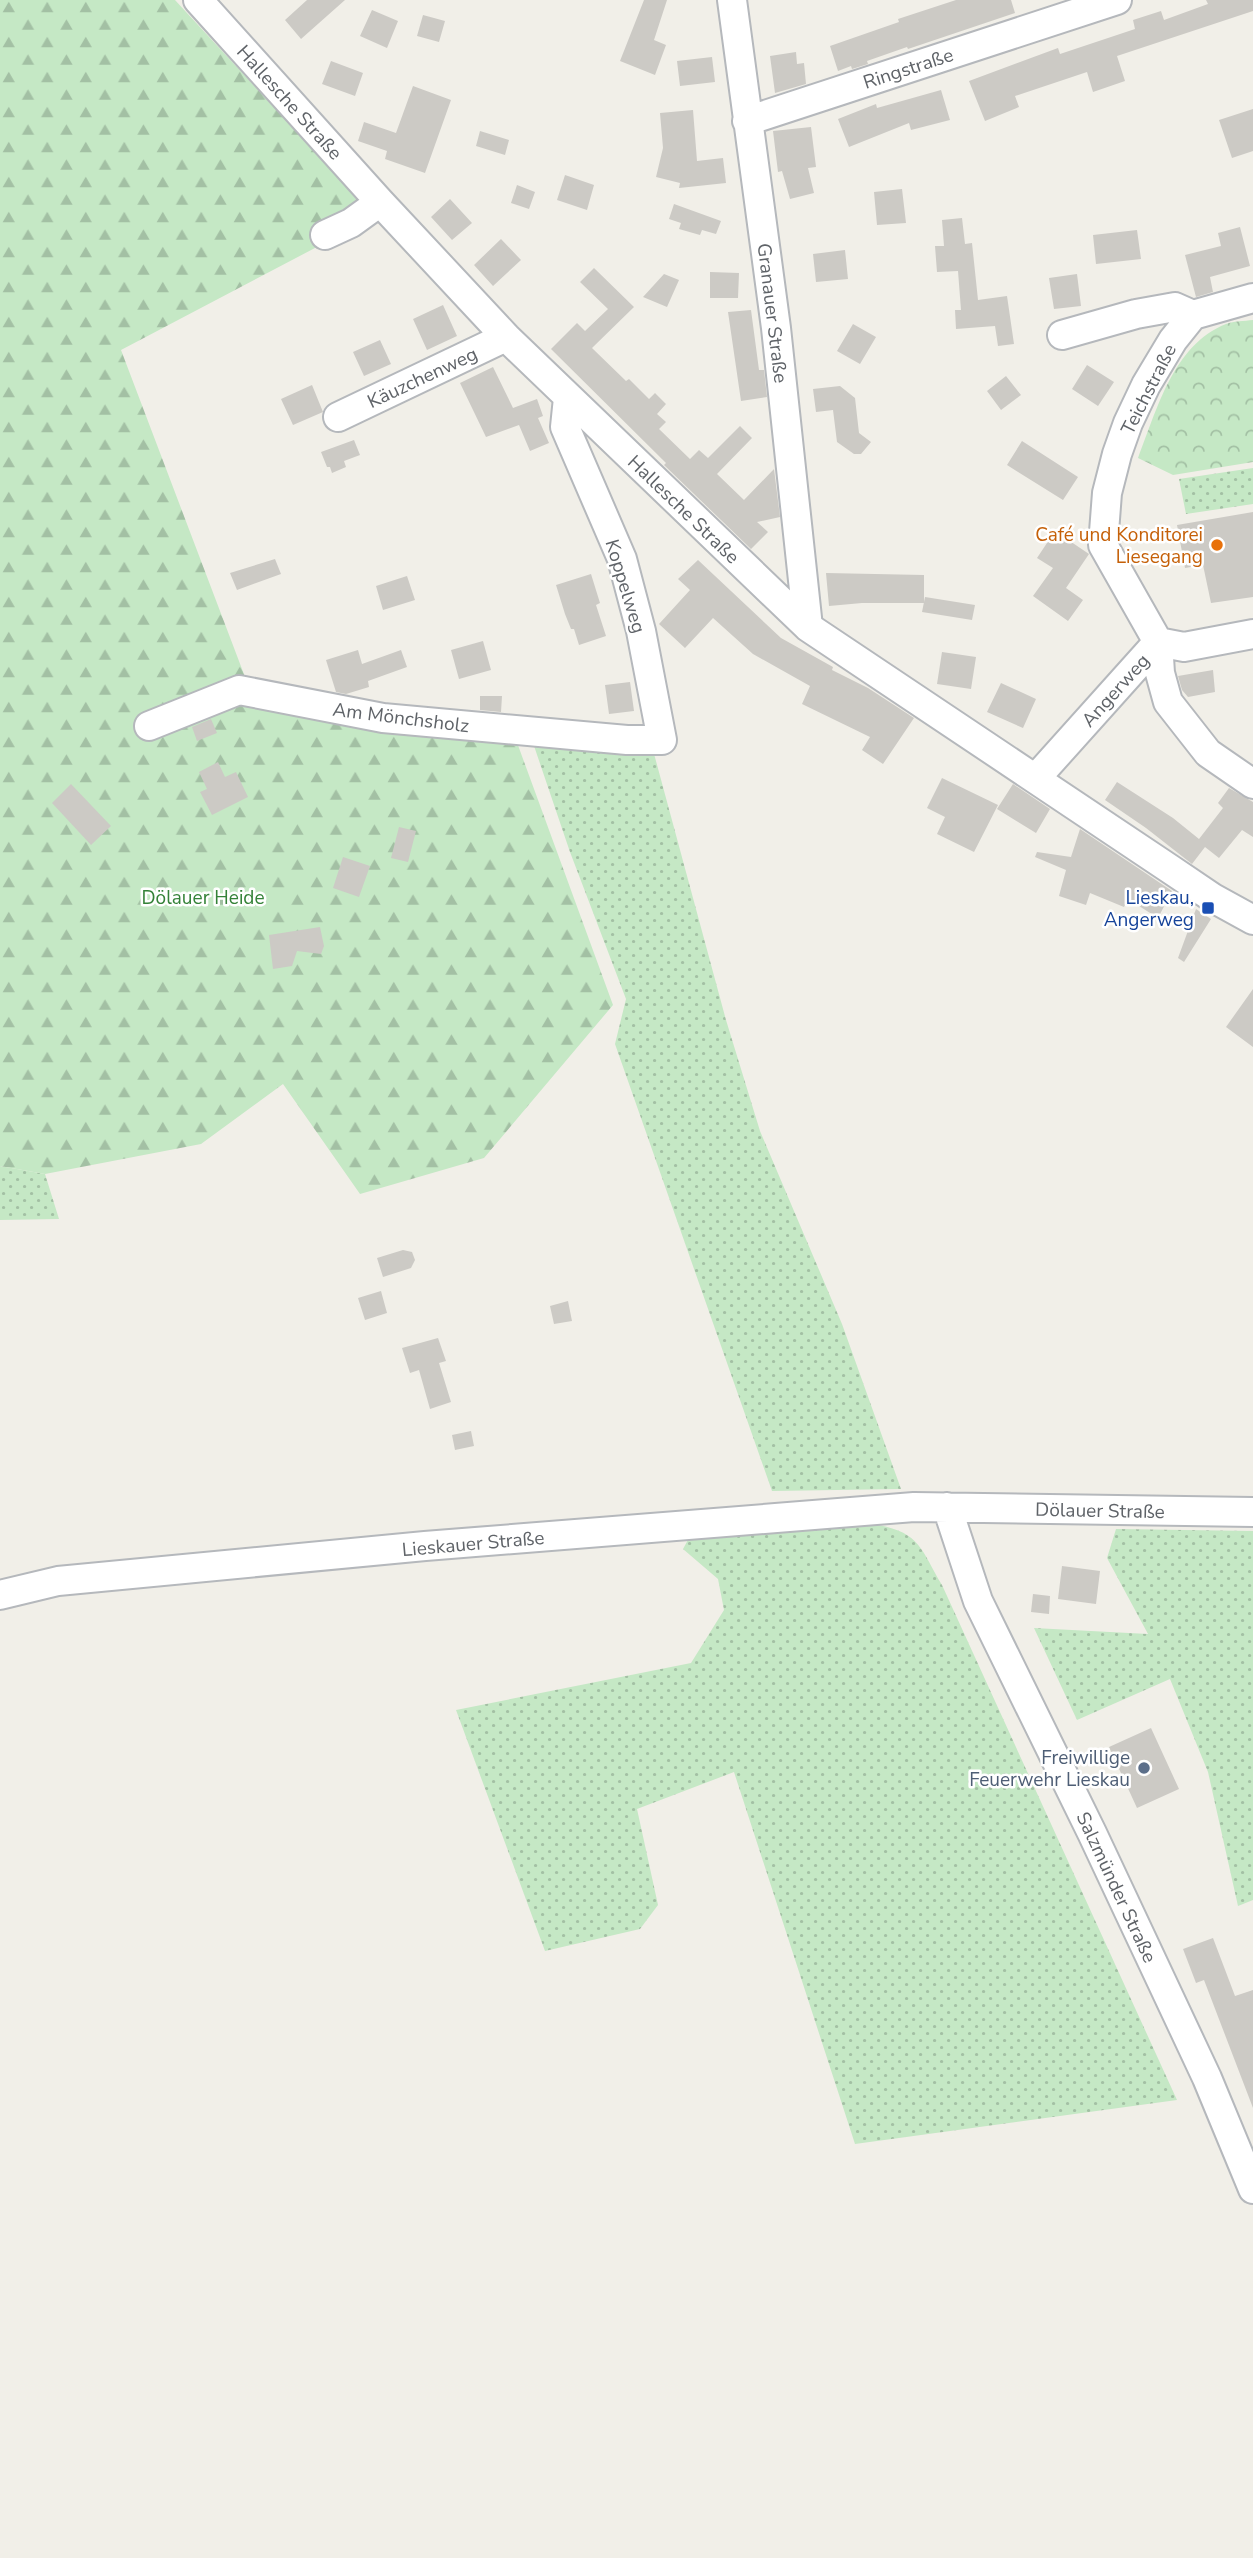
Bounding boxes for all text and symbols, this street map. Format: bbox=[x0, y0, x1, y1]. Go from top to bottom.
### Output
street label: Hallesche Straße bbox=[231, 40, 348, 166]
street label: Ringstraße bbox=[860, 42, 957, 96]
street label: Granauer Straße bbox=[751, 242, 793, 385]
street label: Teichstraße bbox=[1115, 340, 1183, 439]
street label: Käuzchenweg bbox=[363, 341, 482, 415]
street label: Hallesche Straße bbox=[622, 450, 745, 570]
place label: Café und Konditorei Liesegang bbox=[1035, 522, 1203, 570]
street label: Koppelweg bbox=[598, 536, 652, 636]
marker: Café und Konditorei Liesegang bbox=[1209, 537, 1225, 553]
street label: Angerweg bbox=[1076, 648, 1156, 733]
street label: Am Mönchsholz bbox=[331, 697, 471, 739]
park label: Dölauer Heide bbox=[142, 885, 264, 911]
place label: Lieskau, Angerweg bbox=[1104, 885, 1194, 933]
marker: Lieskau, Angerweg bbox=[1200, 900, 1216, 916]
street label: Dölauer Straße bbox=[1035, 1497, 1165, 1525]
street label: Lieskauer Straße bbox=[401, 1525, 545, 1563]
place label: Freiwillige Feuerwehr Lieskau bbox=[969, 1745, 1130, 1793]
marker: Freiwillige Feuerwehr Lieskau bbox=[1136, 1760, 1152, 1776]
street label: Salzmünder Straße bbox=[1070, 1808, 1162, 1967]

